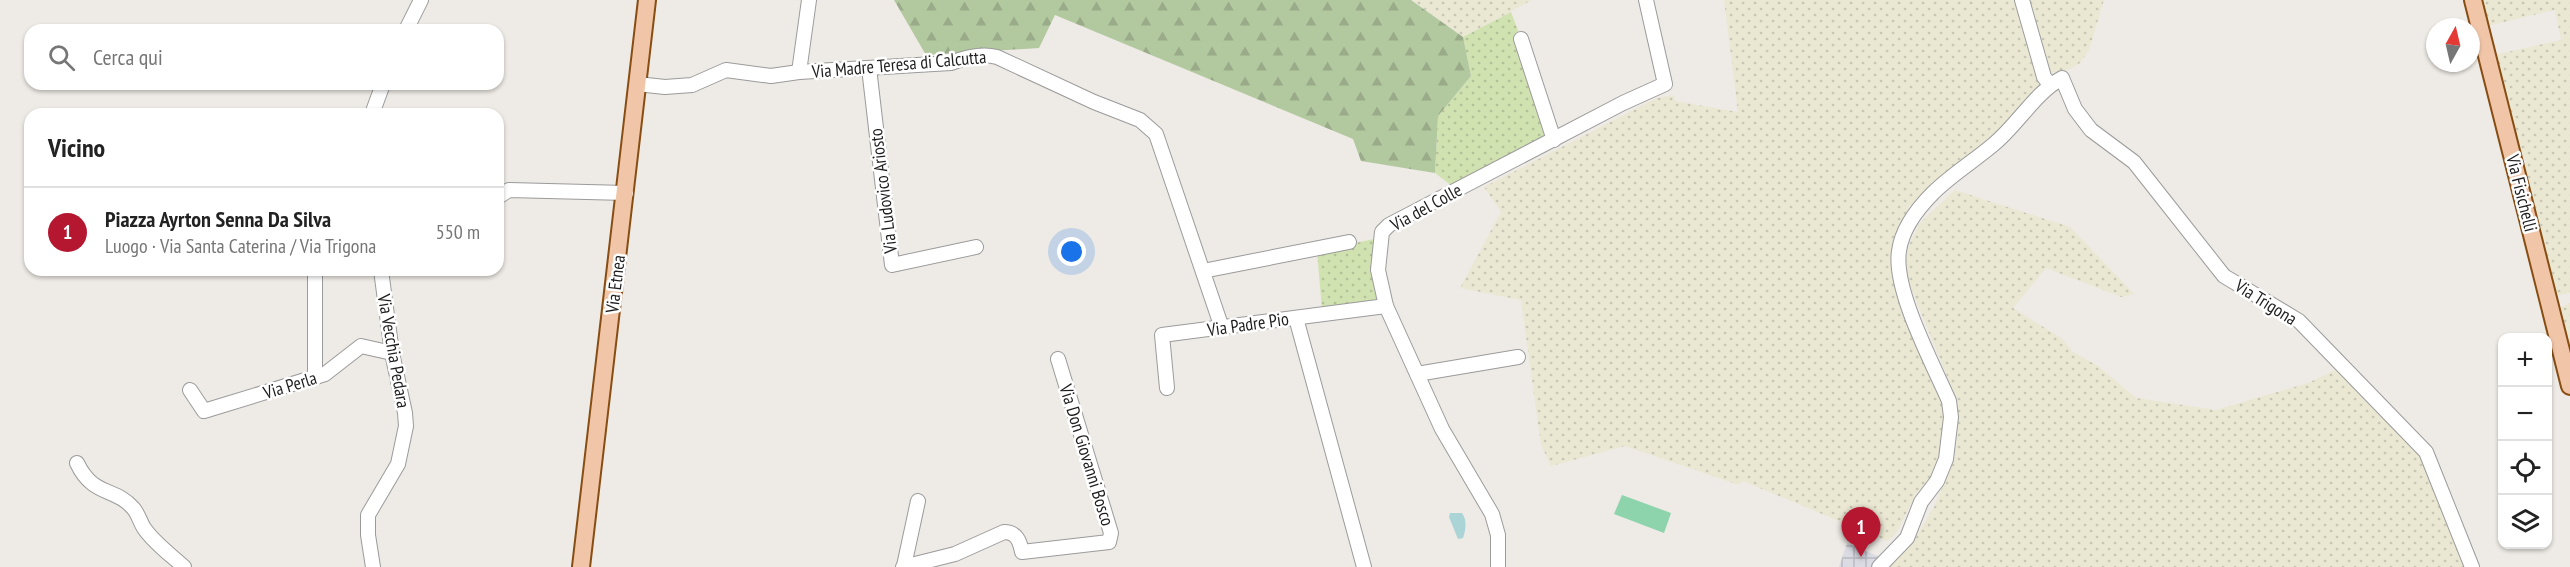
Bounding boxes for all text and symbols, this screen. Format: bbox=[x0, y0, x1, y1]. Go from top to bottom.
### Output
north arrow bbox=[2426, 18, 2480, 72]
search box bbox=[24, 24, 504, 90]
icon: search bbox=[45, 41, 78, 74]
text: Cerca qui bbox=[93, 43, 163, 71]
street label: Via Madre Teresa di Calcutta bbox=[810, 45, 987, 83]
street label: Via Ludovico Ariosto bbox=[864, 127, 902, 256]
text: Vicino bbox=[48, 131, 105, 164]
street label: Via Fisichelli bbox=[2501, 151, 2543, 234]
street label: Via del Colle bbox=[1386, 178, 1466, 236]
text: Piazza Ayrton Senna Da Silva bbox=[105, 205, 331, 233]
text: 1 bbox=[63, 219, 72, 245]
text: 550 m bbox=[436, 219, 480, 245]
text: Luogo · Via Santa Caterina / Via Trigona bbox=[105, 233, 376, 259]
your location bbox=[1057, 237, 1086, 266]
street label: Via Etnea bbox=[600, 254, 630, 315]
street label: Via Trigona bbox=[2230, 273, 2301, 330]
street label: Via Vecchia Pedara bbox=[373, 291, 415, 410]
street label: Via Padre Pio bbox=[1205, 307, 1290, 341]
map controls bbox=[2498, 333, 2552, 549]
button: + bbox=[2498, 333, 2552, 387]
street label: Via Perla bbox=[260, 366, 319, 404]
street label: Via Don Giovanni Bosco bbox=[1054, 381, 1119, 529]
button: − bbox=[2498, 387, 2552, 441]
button: locate bbox=[2498, 441, 2552, 495]
button: layers bbox=[2498, 495, 2552, 549]
pin: 1 bbox=[1842, 508, 1880, 557]

